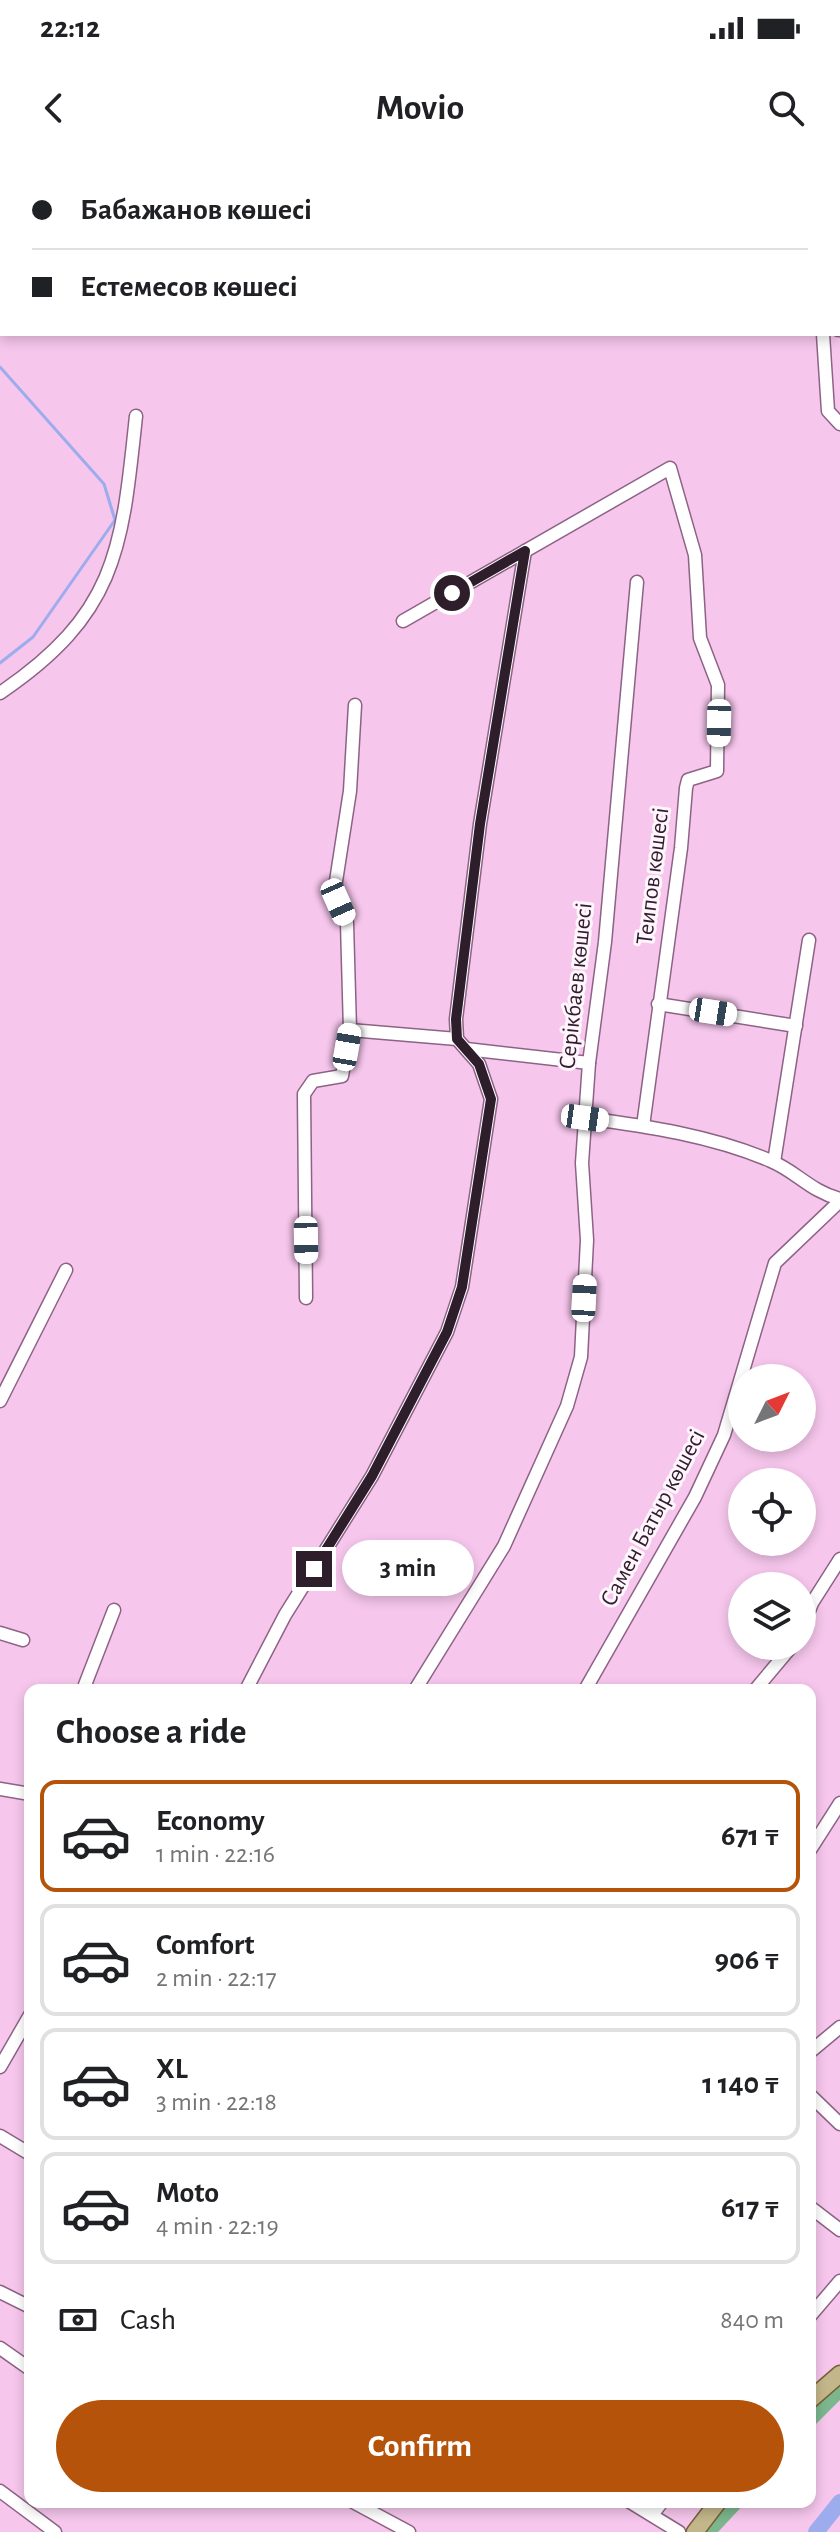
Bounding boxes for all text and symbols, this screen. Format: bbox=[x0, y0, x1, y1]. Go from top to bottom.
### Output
text: 22:12 bbox=[40, 13, 100, 43]
icon: back bbox=[32, 86, 76, 130]
icon: search bbox=[764, 86, 808, 130]
text: Movio bbox=[376, 90, 464, 126]
text: Бабажанов көшесі bbox=[80, 195, 312, 225]
text: Естемесов көшесі bbox=[80, 272, 298, 302]
route start bbox=[434, 575, 470, 611]
car bbox=[707, 699, 731, 747]
street label: Теипов көшесі bbox=[633, 806, 673, 946]
car bbox=[317, 875, 359, 929]
street label: Серікбаев көшесі bbox=[555, 902, 597, 1070]
car bbox=[687, 996, 739, 1028]
car bbox=[331, 1021, 363, 1073]
car bbox=[560, 1103, 610, 1133]
car bbox=[294, 1216, 318, 1264]
car bbox=[571, 1273, 597, 1323]
north arrow bbox=[728, 1364, 816, 1452]
map controls bbox=[728, 1364, 816, 1660]
street label: Самен Батыр көшесі bbox=[596, 1426, 710, 1610]
button: locate bbox=[728, 1468, 816, 1556]
callout: 3 min bbox=[342, 1541, 474, 1597]
route end bbox=[296, 1551, 332, 1587]
text: 3 min bbox=[380, 1555, 436, 1581]
button: layers bbox=[728, 1572, 816, 1660]
text: Choose a ride bbox=[56, 1714, 246, 1750]
icon: car bbox=[60, 1800, 132, 1872]
text: Economy bbox=[156, 1806, 265, 1836]
text: 671 ₸ bbox=[721, 1821, 780, 1851]
text: 1 min · 22:16 bbox=[156, 1841, 275, 1867]
icon: car bbox=[60, 1924, 132, 1996]
text: Comfort bbox=[156, 1930, 255, 1960]
text: 906 ₸ bbox=[715, 1945, 780, 1975]
text: 2 min · 22:17 bbox=[156, 1965, 277, 1991]
icon: car bbox=[60, 2048, 132, 2120]
text: XL bbox=[156, 2054, 188, 2084]
text: 1 140 ₸ bbox=[702, 2069, 780, 2099]
text: 3 min · 22:18 bbox=[156, 2089, 277, 2115]
icon: car bbox=[60, 2172, 132, 2244]
text: Moto bbox=[156, 2178, 219, 2208]
text: 617 ₸ bbox=[721, 2193, 780, 2223]
text: 4 min · 22:19 bbox=[156, 2213, 279, 2239]
icon: cash bbox=[56, 2298, 100, 2342]
text: Cash bbox=[120, 2305, 176, 2335]
text: 840 m bbox=[720, 2307, 784, 2333]
button: Confirm bbox=[56, 2400, 784, 2492]

